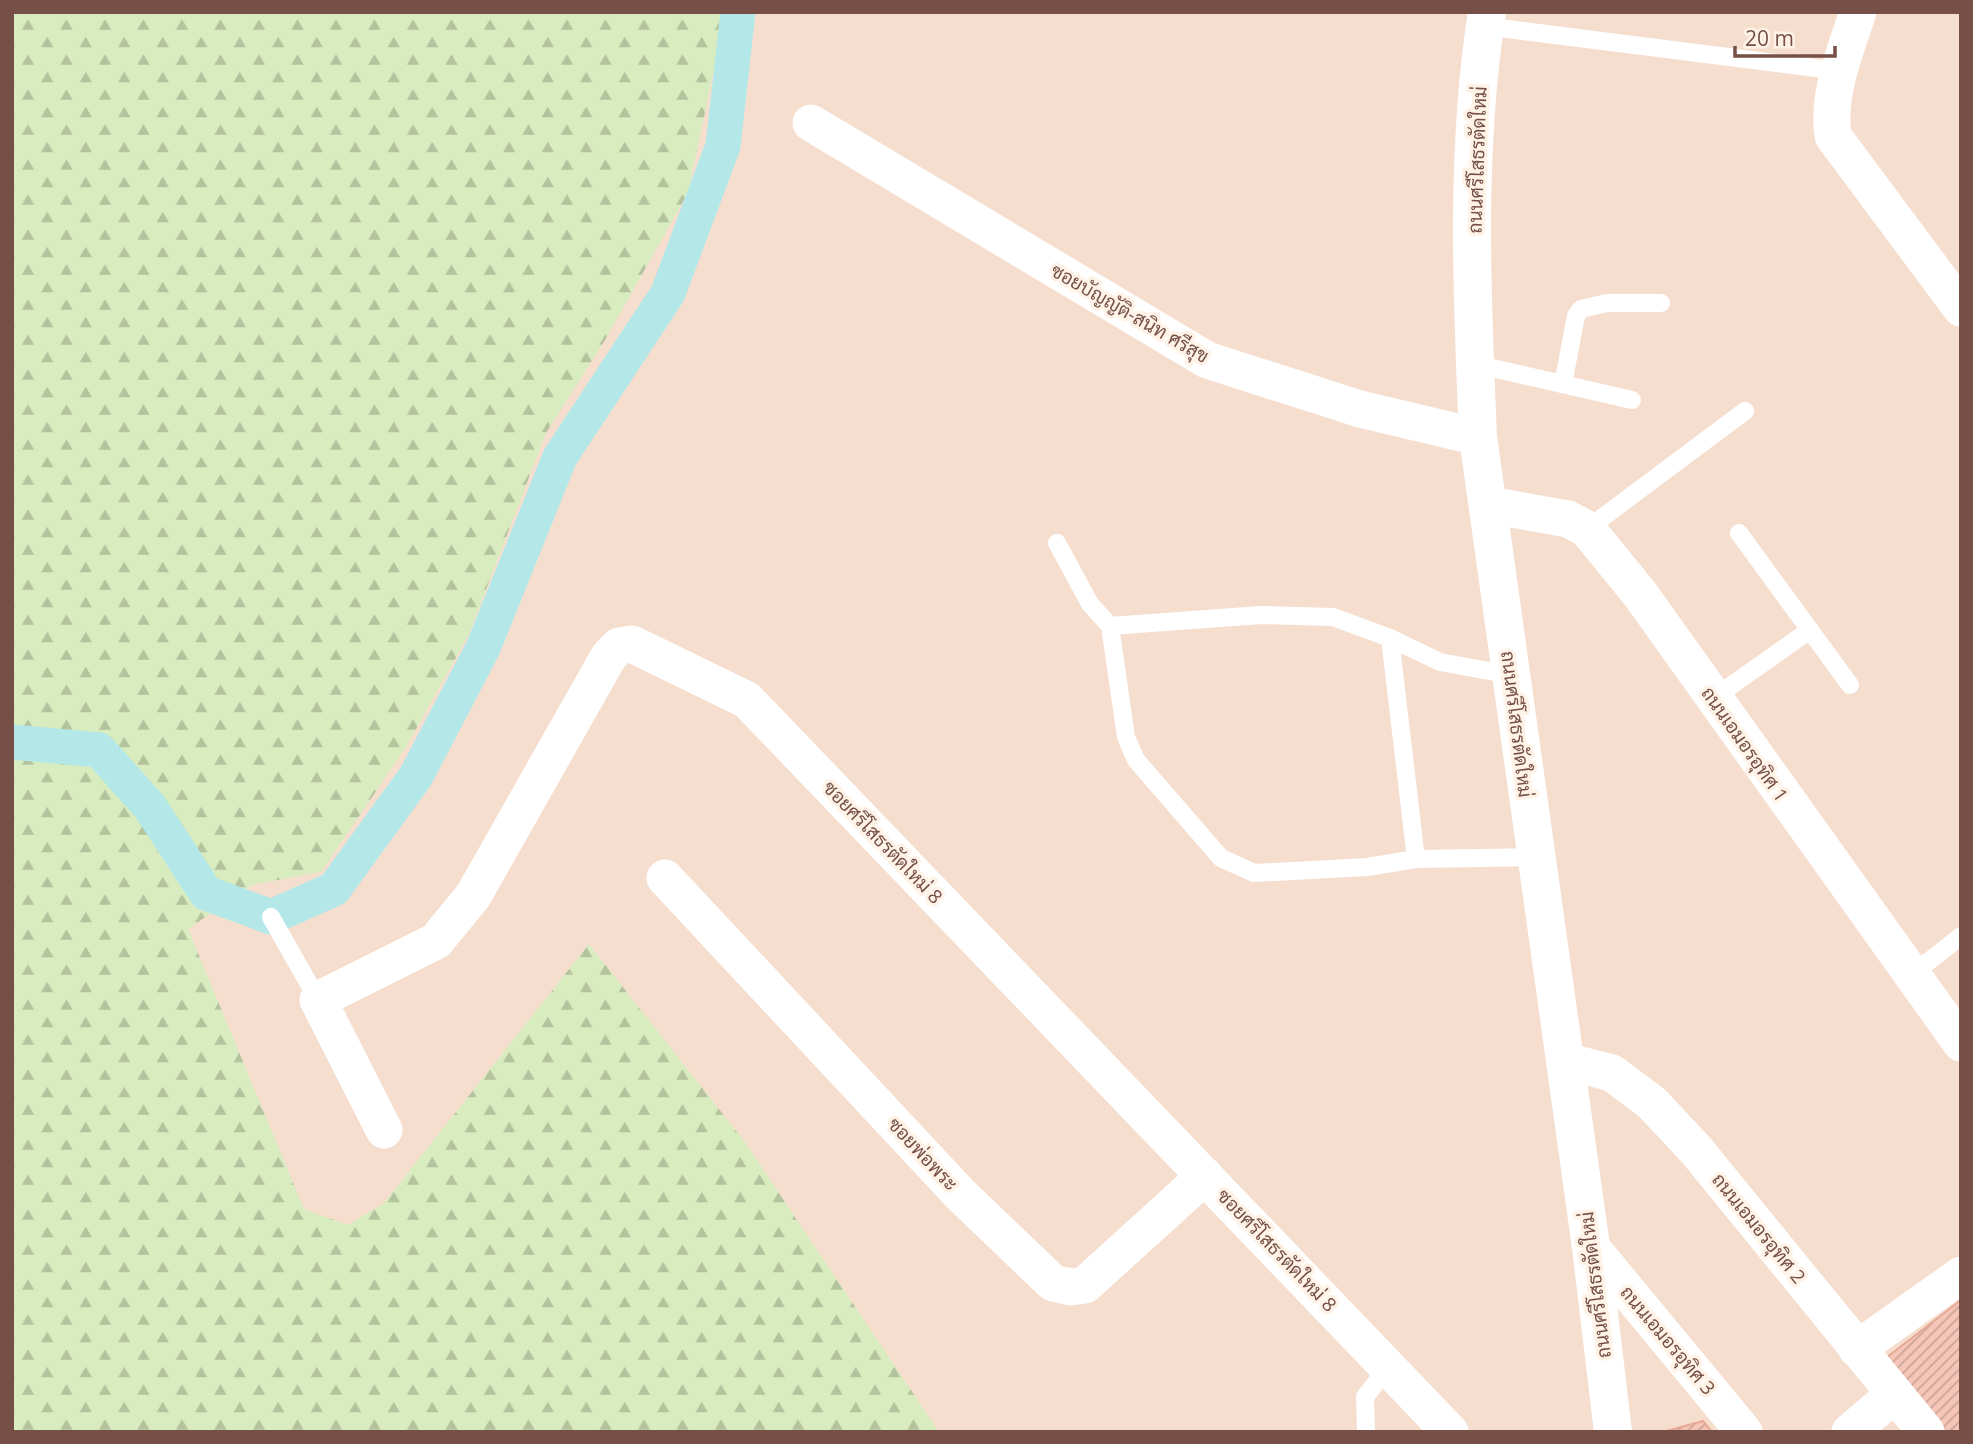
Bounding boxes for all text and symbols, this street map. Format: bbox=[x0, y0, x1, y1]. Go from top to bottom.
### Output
scale bar bbox=[1735, 14, 1835, 58]
text: 20 m bbox=[1745, 24, 1794, 52]
street label: ถนนศรีโสธรตัดใหม่ bbox=[1461, 86, 1493, 234]
street label: ซอยบัญญัติ-สนิท ศรีสุข bbox=[1046, 257, 1214, 369]
street label: ถนนศรีโสธรตัดใหม่ bbox=[1495, 649, 1539, 799]
street label: ถนนเอมอรอุทิศ 1 bbox=[1696, 681, 1794, 807]
street label: ซอยศรีโสธรตัดใหม่ 8 bbox=[818, 775, 948, 909]
street label: ซอยพ่อพระ bbox=[882, 1112, 964, 1196]
street label: ถนนเอมอรอุทิศ 2 bbox=[1706, 1167, 1812, 1289]
street label: ซอยศรีโสธรตัดใหม่ 8 bbox=[1212, 1183, 1342, 1317]
street label: ถนนศรีโสธรตัดใหม่ bbox=[1573, 1210, 1617, 1360]
street label: ถนนเอมอรอุทิศ 3 bbox=[1615, 1280, 1721, 1400]

